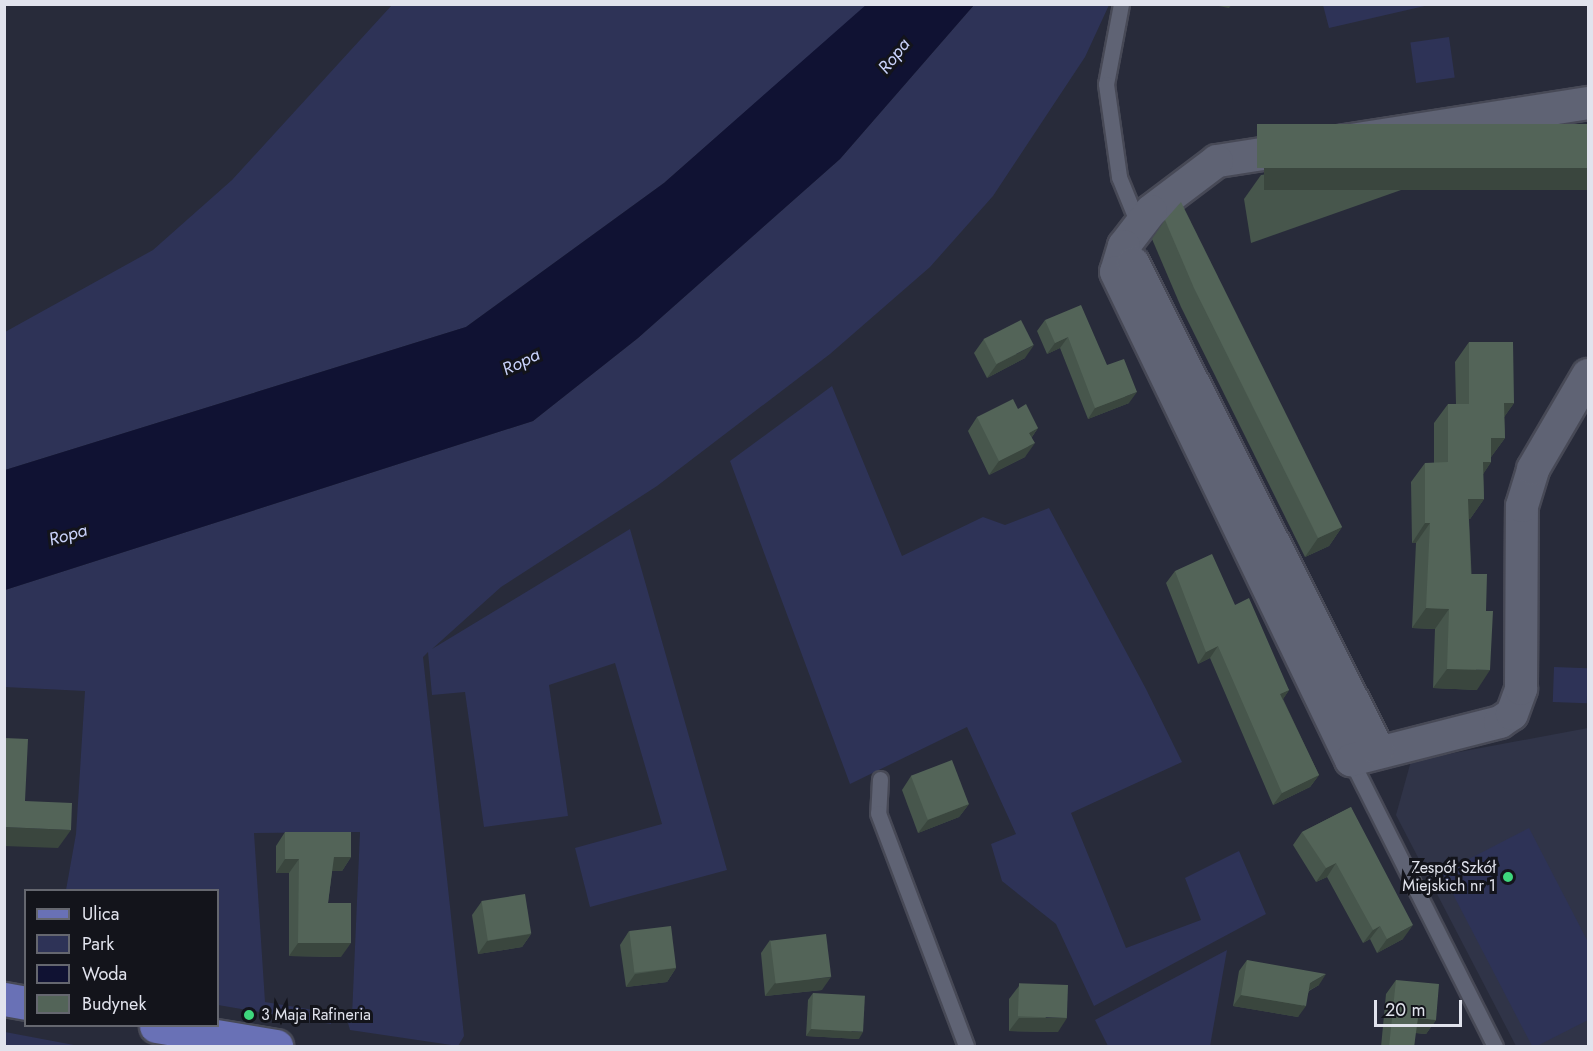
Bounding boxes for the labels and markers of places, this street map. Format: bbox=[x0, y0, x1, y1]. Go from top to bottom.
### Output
place label: Zespół Szkół Miejskich nr 1 bbox=[1402, 858, 1496, 896]
marker: Zespół Szkół Miejskich nr 1 bbox=[1501, 870, 1515, 884]
place label: 3 Maja Rafineria bbox=[261, 1005, 371, 1025]
marker: 3 Maja Rafineria bbox=[242, 1008, 256, 1022]

